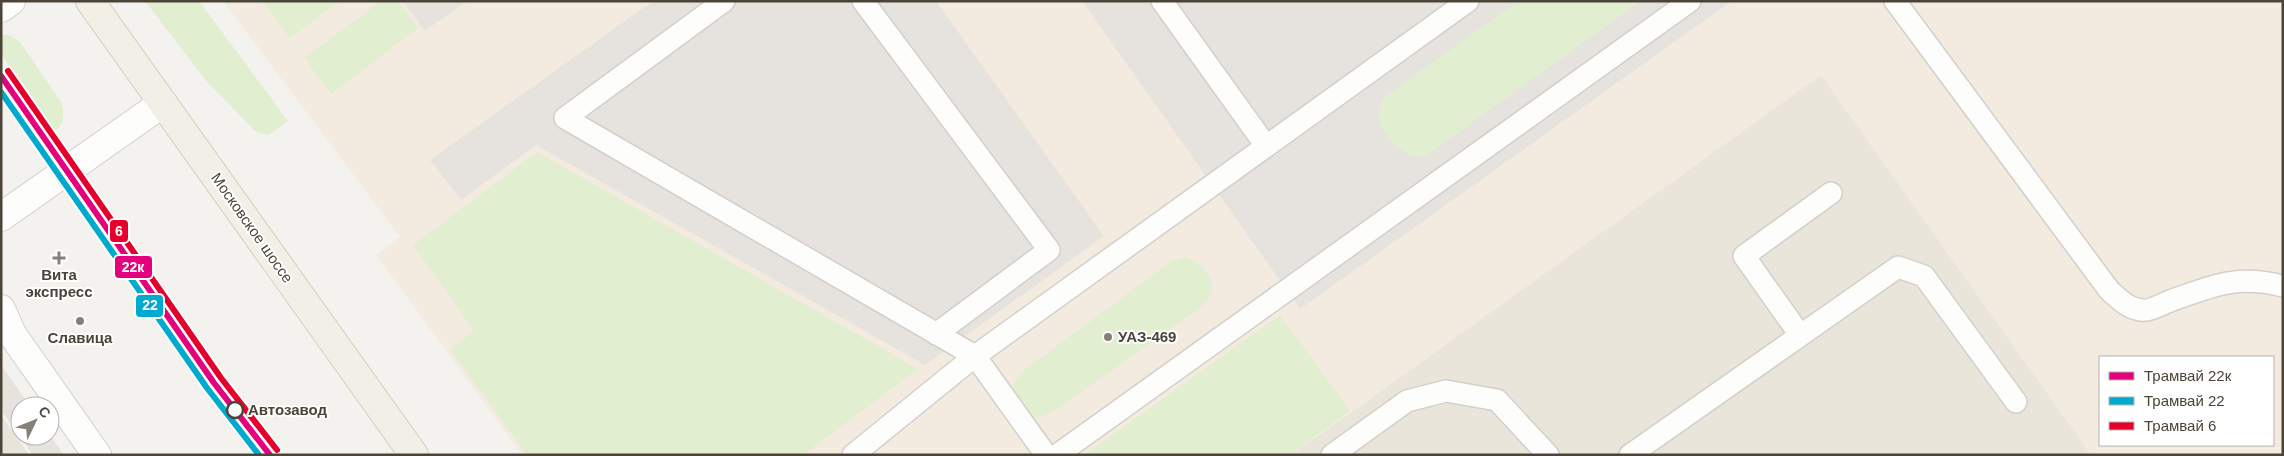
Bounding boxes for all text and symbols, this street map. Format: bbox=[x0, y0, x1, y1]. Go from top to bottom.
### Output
street label: Московское шоссе bbox=[208, 170, 297, 286]
line badge: 6 bbox=[109, 219, 129, 243]
text: 6 bbox=[115, 223, 123, 239]
marker: Вита экспресс bbox=[53, 252, 65, 264]
line badge: 22к bbox=[114, 255, 153, 279]
text: 22к bbox=[122, 259, 145, 275]
place label: Вита экспресс bbox=[26, 266, 93, 300]
line badge: 22 bbox=[135, 294, 164, 318]
text: 22 bbox=[142, 297, 158, 313]
marker: Славица bbox=[74, 315, 86, 327]
place label: УАЗ-469 bbox=[1118, 328, 1176, 345]
place label: Славица bbox=[48, 329, 113, 346]
marker: УАЗ-469 bbox=[1102, 331, 1114, 343]
legend bbox=[2099, 356, 2274, 446]
text: Трамвай 22к bbox=[2144, 367, 2232, 384]
text: Трамвай 22 bbox=[2144, 392, 2225, 409]
north arrow bbox=[10, 396, 60, 446]
marker: Автозавод bbox=[226, 401, 244, 419]
place label: Автозавод bbox=[248, 401, 328, 418]
text: С bbox=[35, 403, 54, 421]
text: Трамвай 6 bbox=[2144, 417, 2216, 434]

